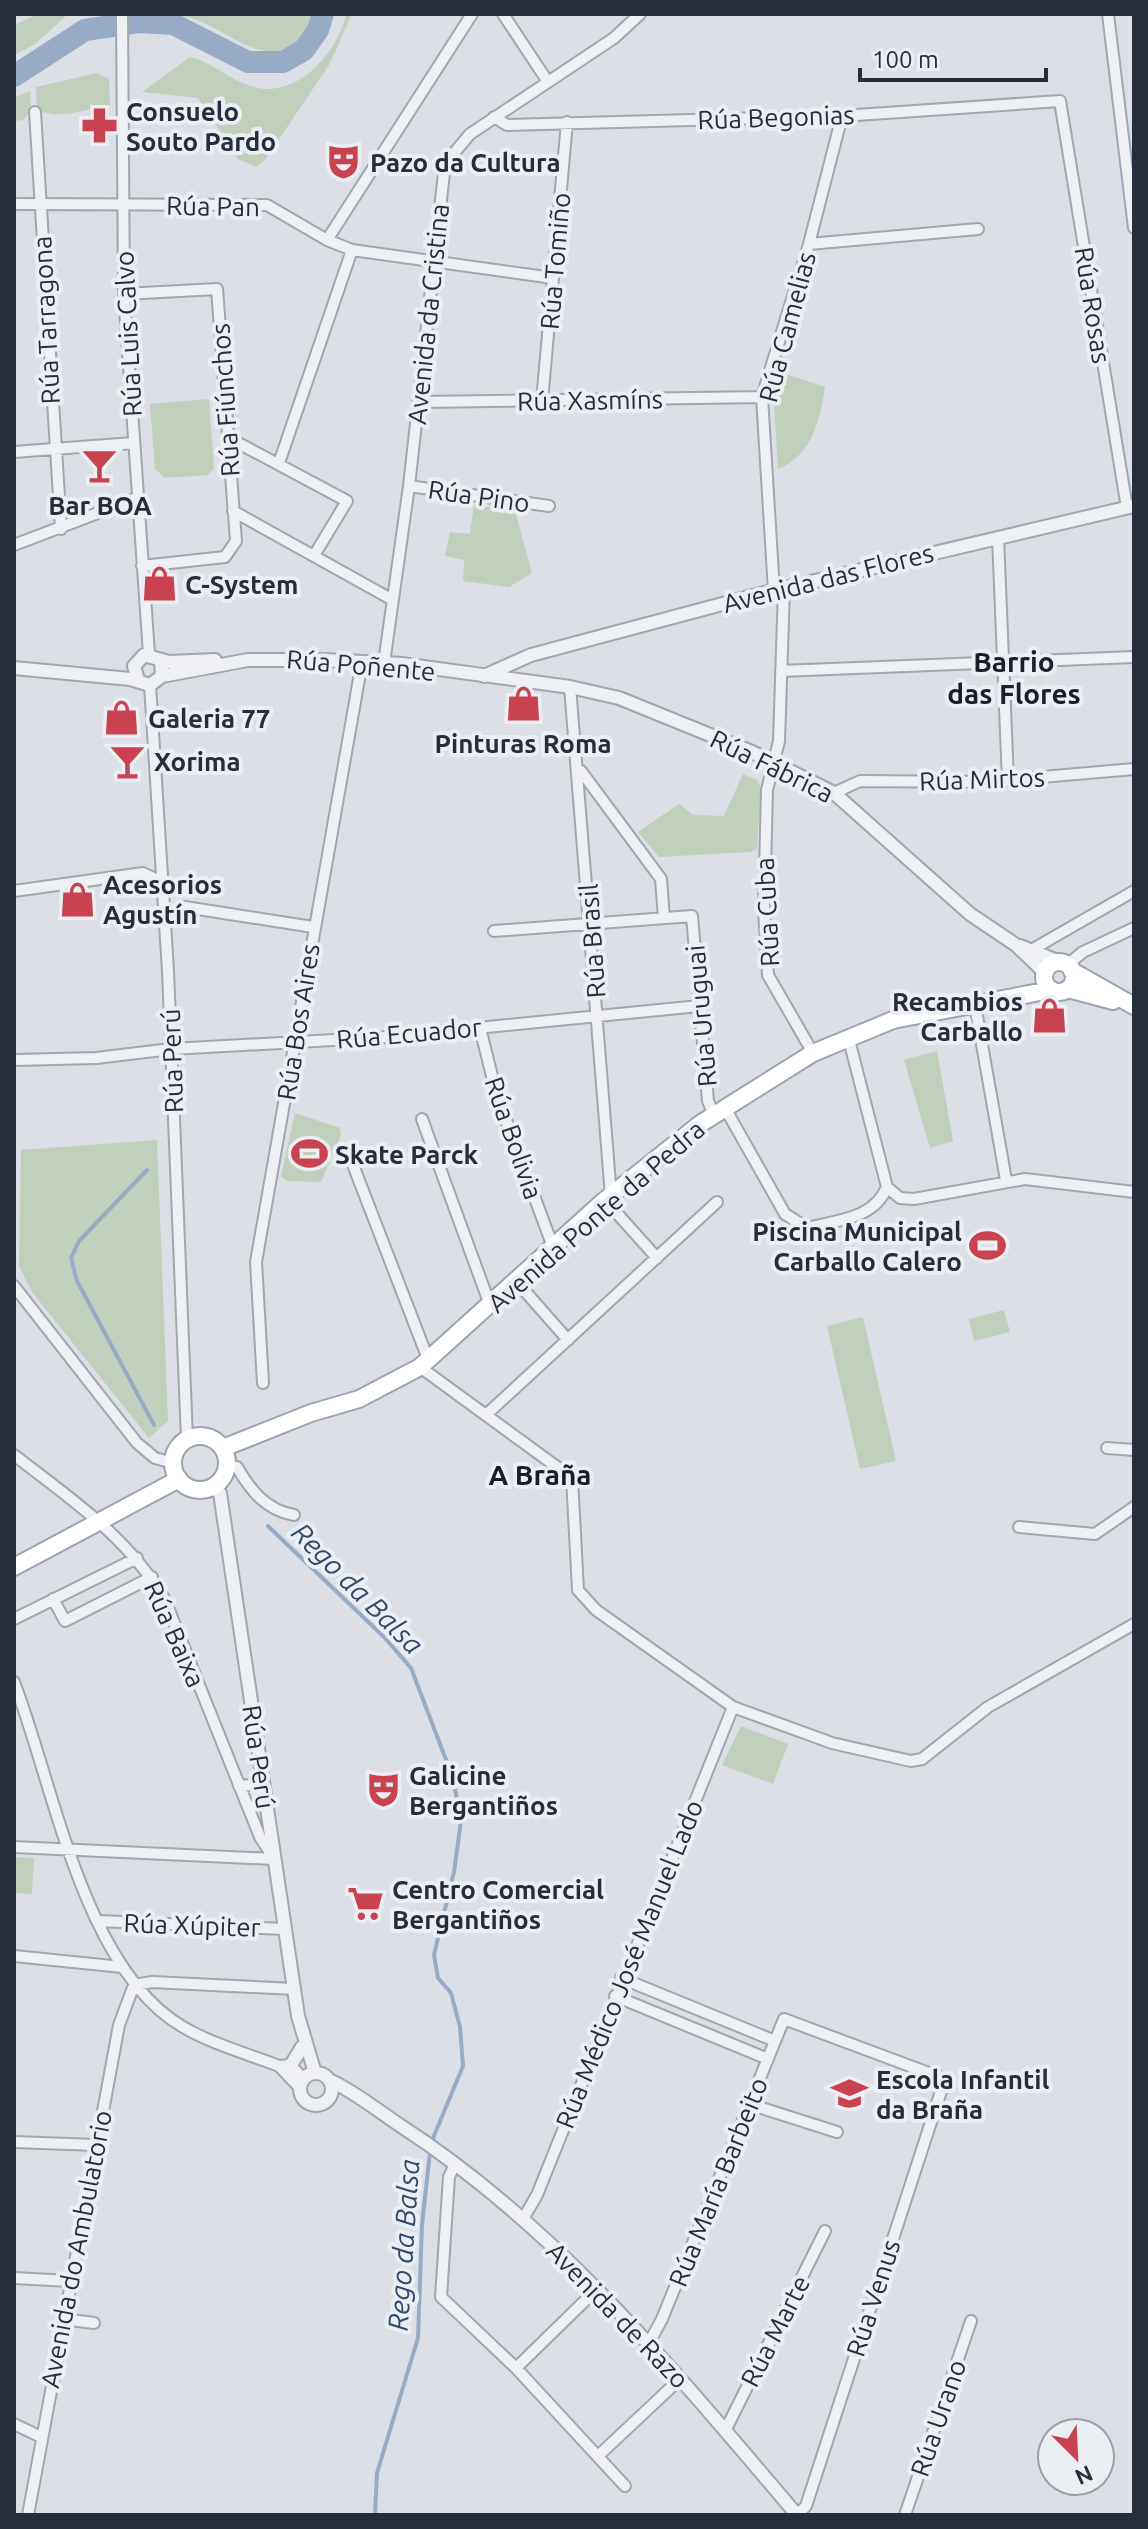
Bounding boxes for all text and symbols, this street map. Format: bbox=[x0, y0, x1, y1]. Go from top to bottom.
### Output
scale bar bbox=[860, 32, 1046, 82]
text: 100 m bbox=[872, 46, 939, 73]
place label: Consuelo Souto Pardo bbox=[126, 97, 276, 156]
street label: Rúa Begonias bbox=[697, 100, 855, 134]
pharmacy icon: Consuelo Souto Pardo bbox=[81, 107, 119, 145]
theatre icon: Pazo da Cultura bbox=[325, 143, 363, 181]
place label: Pazo da Cultura bbox=[370, 148, 561, 177]
street label: Rúa Pan bbox=[166, 191, 260, 221]
street label: Rúa Tomiño bbox=[535, 191, 575, 331]
street label: Avenida da Cristina bbox=[402, 202, 454, 426]
street label: Rúa Tarragona bbox=[27, 235, 65, 405]
street label: Rúa Rosas bbox=[1069, 245, 1117, 365]
street label: Rúa Camelias bbox=[753, 249, 821, 405]
street label: Rúa Luis Calvo bbox=[109, 250, 147, 418]
street label: Rúa Fiúnchos bbox=[205, 322, 245, 478]
street label: Rúa Xasmíns bbox=[517, 384, 663, 416]
bar icon: Bar BOA bbox=[81, 447, 119, 485]
street label: Rúa Pino bbox=[426, 475, 532, 517]
place label: Bar BOA bbox=[48, 491, 153, 520]
street label: Avenida das Flores bbox=[720, 538, 936, 618]
shop icon: C-System bbox=[140, 565, 178, 603]
place label: C-System bbox=[185, 570, 298, 599]
street label: Rúa Poñente bbox=[285, 644, 437, 686]
district label: Barrio das Flores bbox=[947, 646, 1081, 709]
shop icon: Pinturas Roma bbox=[504, 685, 542, 723]
shop icon: Galeria 77 bbox=[103, 699, 141, 737]
place label: Galeria 77 bbox=[148, 704, 271, 733]
street label: Rúa Fábrica bbox=[706, 724, 838, 808]
place label: Pinturas Roma bbox=[434, 729, 612, 758]
bar icon: Xorima bbox=[109, 742, 147, 780]
place label: Xorima bbox=[154, 747, 241, 776]
street label: Rúa Mirtos bbox=[919, 762, 1045, 796]
street label: Rúa Cuba bbox=[750, 857, 784, 967]
place label: Acesorios Agustín bbox=[103, 870, 222, 929]
shop icon: Acesorios Agustín bbox=[58, 880, 96, 918]
street label: Rúa Brasil bbox=[574, 883, 610, 999]
street label: Rúa Bos Aires bbox=[271, 942, 325, 1102]
street label: Rúa Uruguai bbox=[680, 944, 722, 1088]
place label: Recambios Carballo bbox=[892, 987, 1023, 1046]
shop icon: Recambios Carballo bbox=[1030, 997, 1068, 1035]
street label: Rúa Perú bbox=[156, 1008, 188, 1114]
street label: Rúa Ecuador bbox=[335, 1012, 483, 1054]
street label: Rúa Bolivia bbox=[480, 1073, 548, 1203]
street label: Avenida Ponte da Pedra bbox=[482, 1114, 710, 1318]
sports icon: Skate Parck bbox=[290, 1135, 328, 1173]
place label: Skate Parck bbox=[335, 1140, 479, 1169]
place label: Piscina Municipal Carballo Calero bbox=[752, 1217, 962, 1276]
sports icon: Piscina Municipal Carballo Calero bbox=[969, 1227, 1007, 1265]
district label: A Braña bbox=[489, 1459, 591, 1490]
water label: Rego da Balsa bbox=[286, 1516, 430, 1660]
street label: Rúa Baixa bbox=[139, 1576, 211, 1692]
street label: Rúa Perú bbox=[237, 1703, 281, 1811]
place label: Galicine Bergantiños bbox=[409, 1761, 558, 1820]
theatre icon: Galicine Bergantiños bbox=[364, 1771, 402, 1809]
street label: Rúa Médico José Manuel Lado bbox=[550, 1796, 708, 2132]
place label: Centro Comercial Bergantiños bbox=[392, 1875, 604, 1934]
supermarket icon: Centro Comercial Bergantiños bbox=[347, 1885, 385, 1923]
street label: Rúa Xúpiter bbox=[123, 1908, 261, 1942]
place label: Escola Infantil da Braña bbox=[876, 2065, 1049, 2124]
street label: Rúa María Barbeito bbox=[663, 2073, 773, 2291]
school or university icon: Escola Infantil da Braña bbox=[831, 2075, 869, 2113]
street label: Avenida do Ambulatorio bbox=[35, 2108, 117, 2390]
water label: Rego da Balsa bbox=[382, 2158, 424, 2332]
street label: Avenida de Razo bbox=[541, 2236, 695, 2394]
street label: Rúa Venus bbox=[840, 2236, 906, 2360]
street label: Rúa Marte bbox=[735, 2271, 815, 2391]
street label: Rúa Urano bbox=[905, 2356, 971, 2480]
north arrow bbox=[1036, 2417, 1116, 2497]
text: N bbox=[1072, 2461, 1097, 2490]

